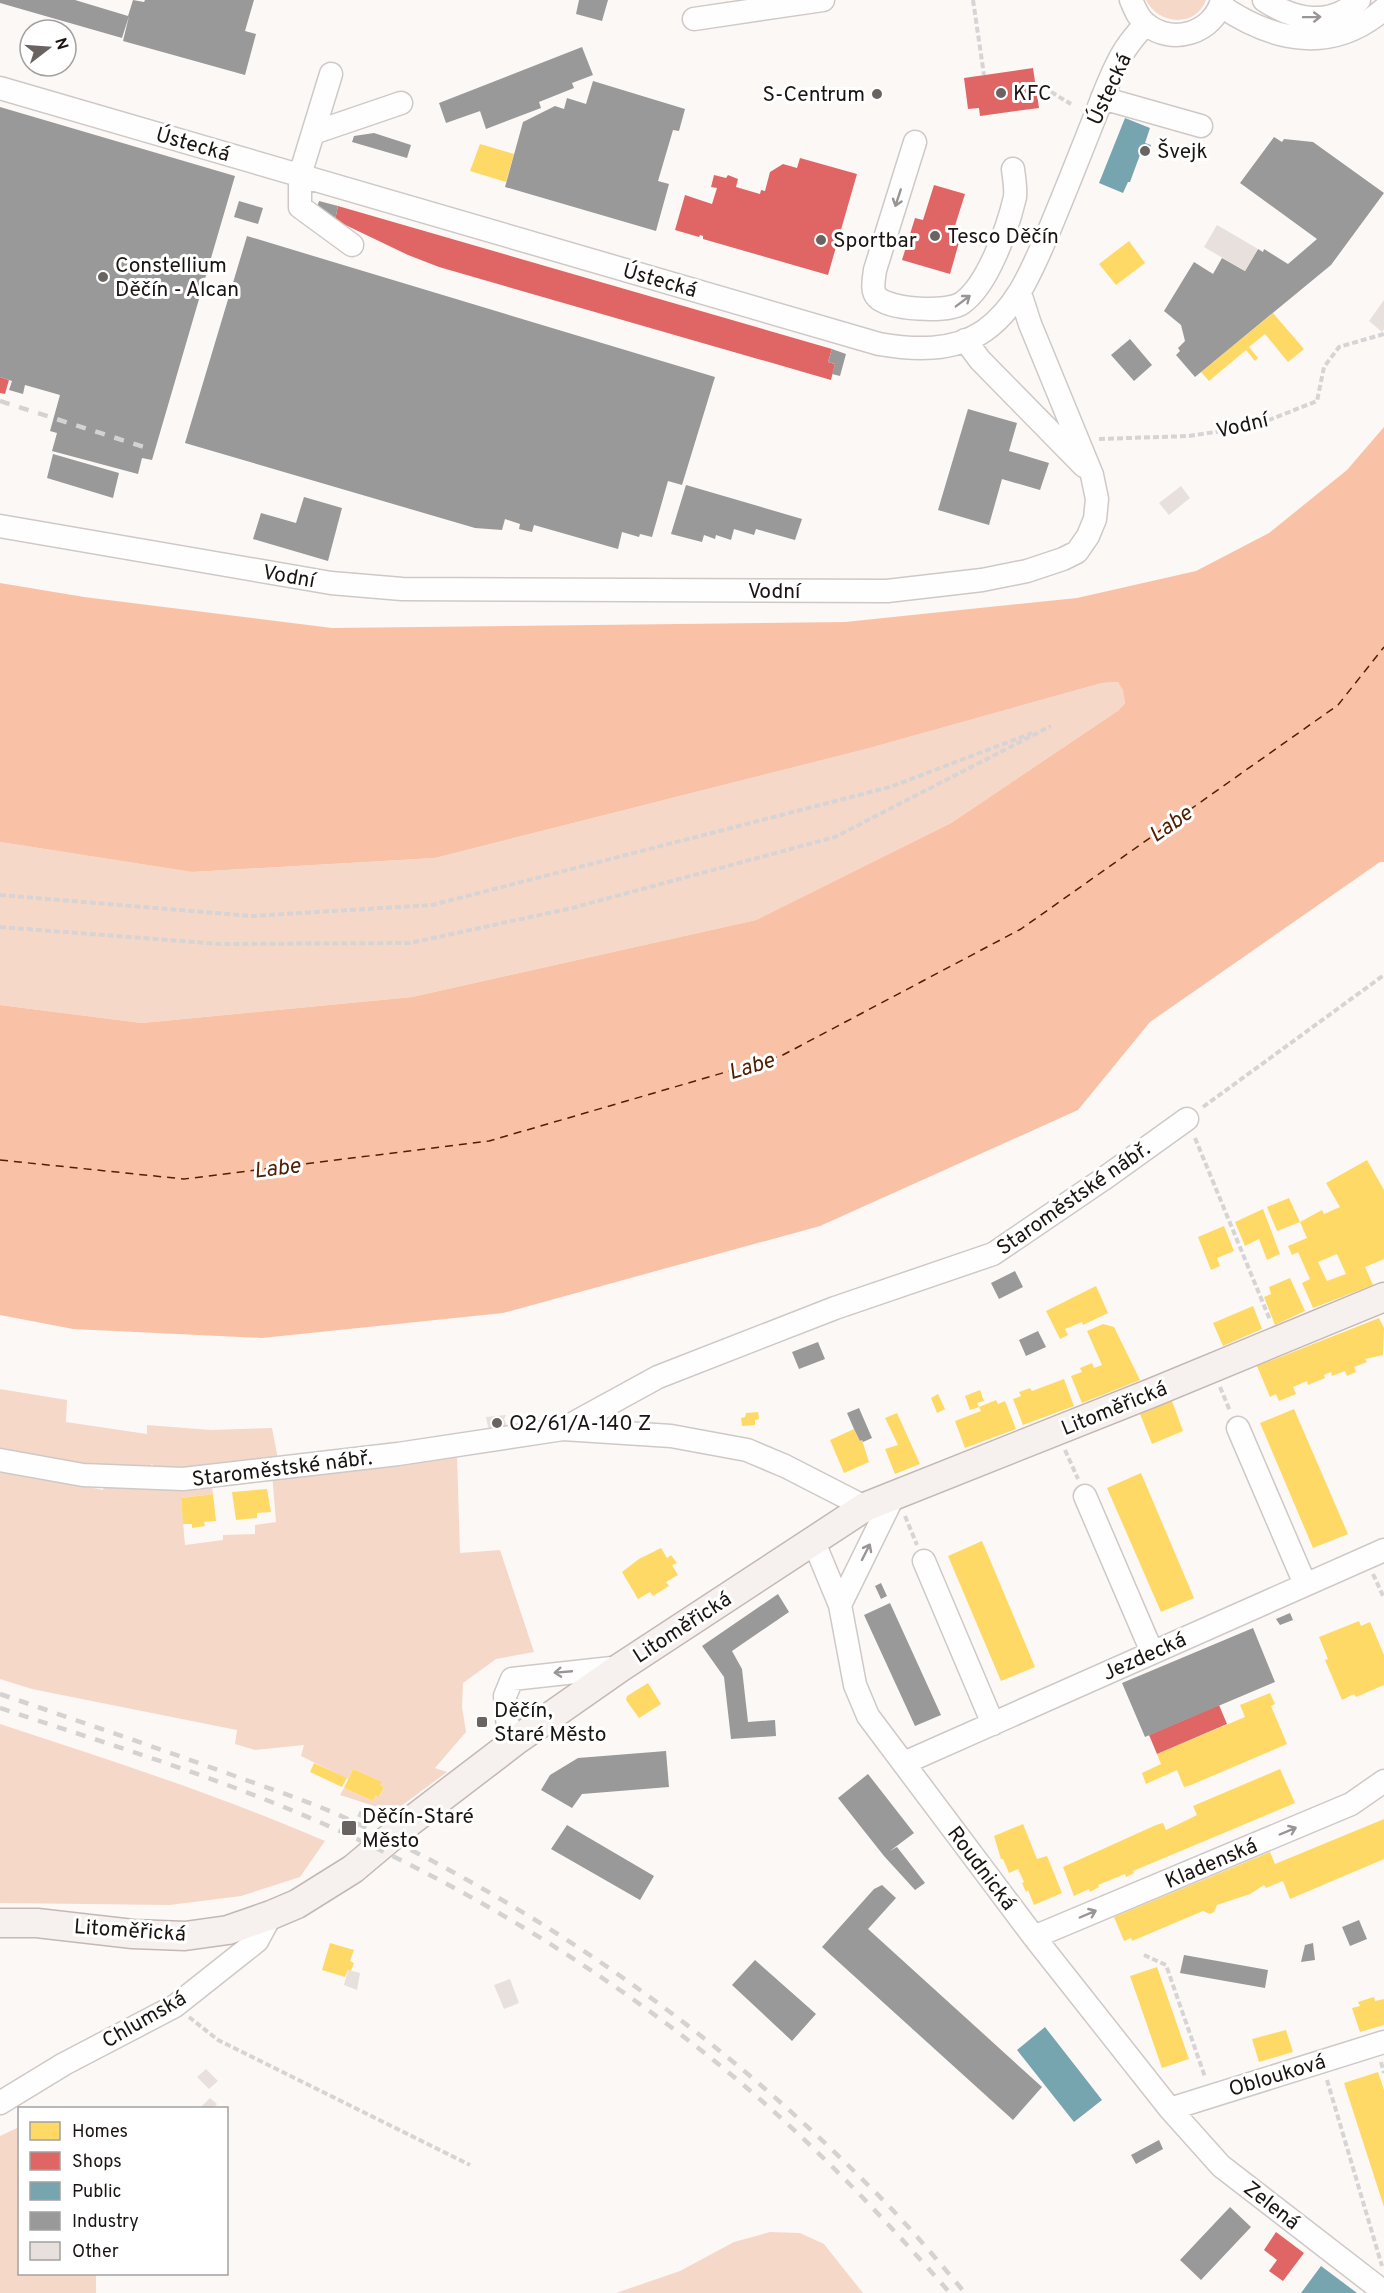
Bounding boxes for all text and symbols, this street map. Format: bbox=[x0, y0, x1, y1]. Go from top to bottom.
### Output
one-way arrow bbox=[1301, 11, 1321, 23]
north arrow bbox=[18, 18, 78, 78]
text: N bbox=[49, 36, 72, 53]
street label: Ústecká bbox=[1081, 49, 1139, 130]
place label: KFC bbox=[1013, 81, 1052, 108]
place label: S-Centrum bbox=[763, 82, 865, 109]
marker: KFC bbox=[994, 86, 1008, 100]
marker: S-Centrum bbox=[870, 87, 884, 101]
street label: Ústecká bbox=[152, 121, 233, 169]
place label: Švejk bbox=[1157, 138, 1208, 166]
marker: Švejk bbox=[1138, 144, 1152, 158]
one-way arrow bbox=[892, 188, 903, 207]
place label: Tesco Děčín bbox=[947, 224, 1059, 251]
place label: Sportbar bbox=[833, 228, 917, 255]
marker: Tesco Děčín bbox=[928, 229, 942, 243]
marker: Sportbar bbox=[814, 233, 828, 247]
place label: Constellium Děčín - Alcan bbox=[115, 253, 239, 304]
street label: Ústecká bbox=[619, 257, 700, 305]
marker: Constellium Děčín - Alcan bbox=[96, 270, 110, 284]
one-way arrow bbox=[955, 294, 971, 307]
street label: Vodní bbox=[1214, 407, 1273, 446]
street label: Vodní bbox=[260, 560, 319, 596]
street label: Vodní bbox=[748, 579, 802, 606]
water label: Labe bbox=[1145, 800, 1199, 849]
water label: Labe bbox=[726, 1047, 779, 1087]
street label: Staroměstské nábř. bbox=[992, 1136, 1156, 1262]
water label: Labe bbox=[253, 1153, 303, 1186]
street label: Litoměřická bbox=[1058, 1376, 1172, 1443]
place label: O2/61/A-140 Z bbox=[509, 1411, 651, 1438]
marker: O2/61/A-140 Z bbox=[490, 1416, 504, 1430]
street label: Staroměstské nábř. bbox=[190, 1445, 374, 1494]
one-way arrow bbox=[861, 1544, 872, 1562]
street label: Litoměřická bbox=[628, 1586, 737, 1670]
street label: Jezdecká bbox=[1098, 1627, 1191, 1688]
one-way arrow bbox=[554, 1667, 574, 1678]
place label: Děčín, Staré Město bbox=[494, 1698, 607, 1749]
marker: Děčín, Staré Město bbox=[475, 1715, 489, 1729]
place label: Děčín-Staré Město bbox=[362, 1804, 474, 1855]
marker: Děčín-Staré Město bbox=[340, 1819, 358, 1837]
street label: Roudnická bbox=[940, 1821, 1021, 1916]
one-way arrow bbox=[1278, 1825, 1296, 1836]
street label: Kladenská bbox=[1161, 1833, 1262, 1896]
one-way arrow bbox=[1079, 1908, 1097, 1919]
street label: Litoměřická bbox=[73, 1914, 187, 1949]
street label: Chlumská bbox=[98, 1985, 192, 2055]
street label: Oblouková bbox=[1226, 2049, 1329, 2104]
legend bbox=[18, 2107, 228, 2275]
text: Homes bbox=[72, 2121, 128, 2144]
text: Shops bbox=[72, 2151, 122, 2174]
street label: Zelená bbox=[1237, 2176, 1305, 2237]
text: Public bbox=[72, 2181, 122, 2204]
text: Industry bbox=[72, 2211, 139, 2234]
text: Other bbox=[72, 2241, 119, 2264]

